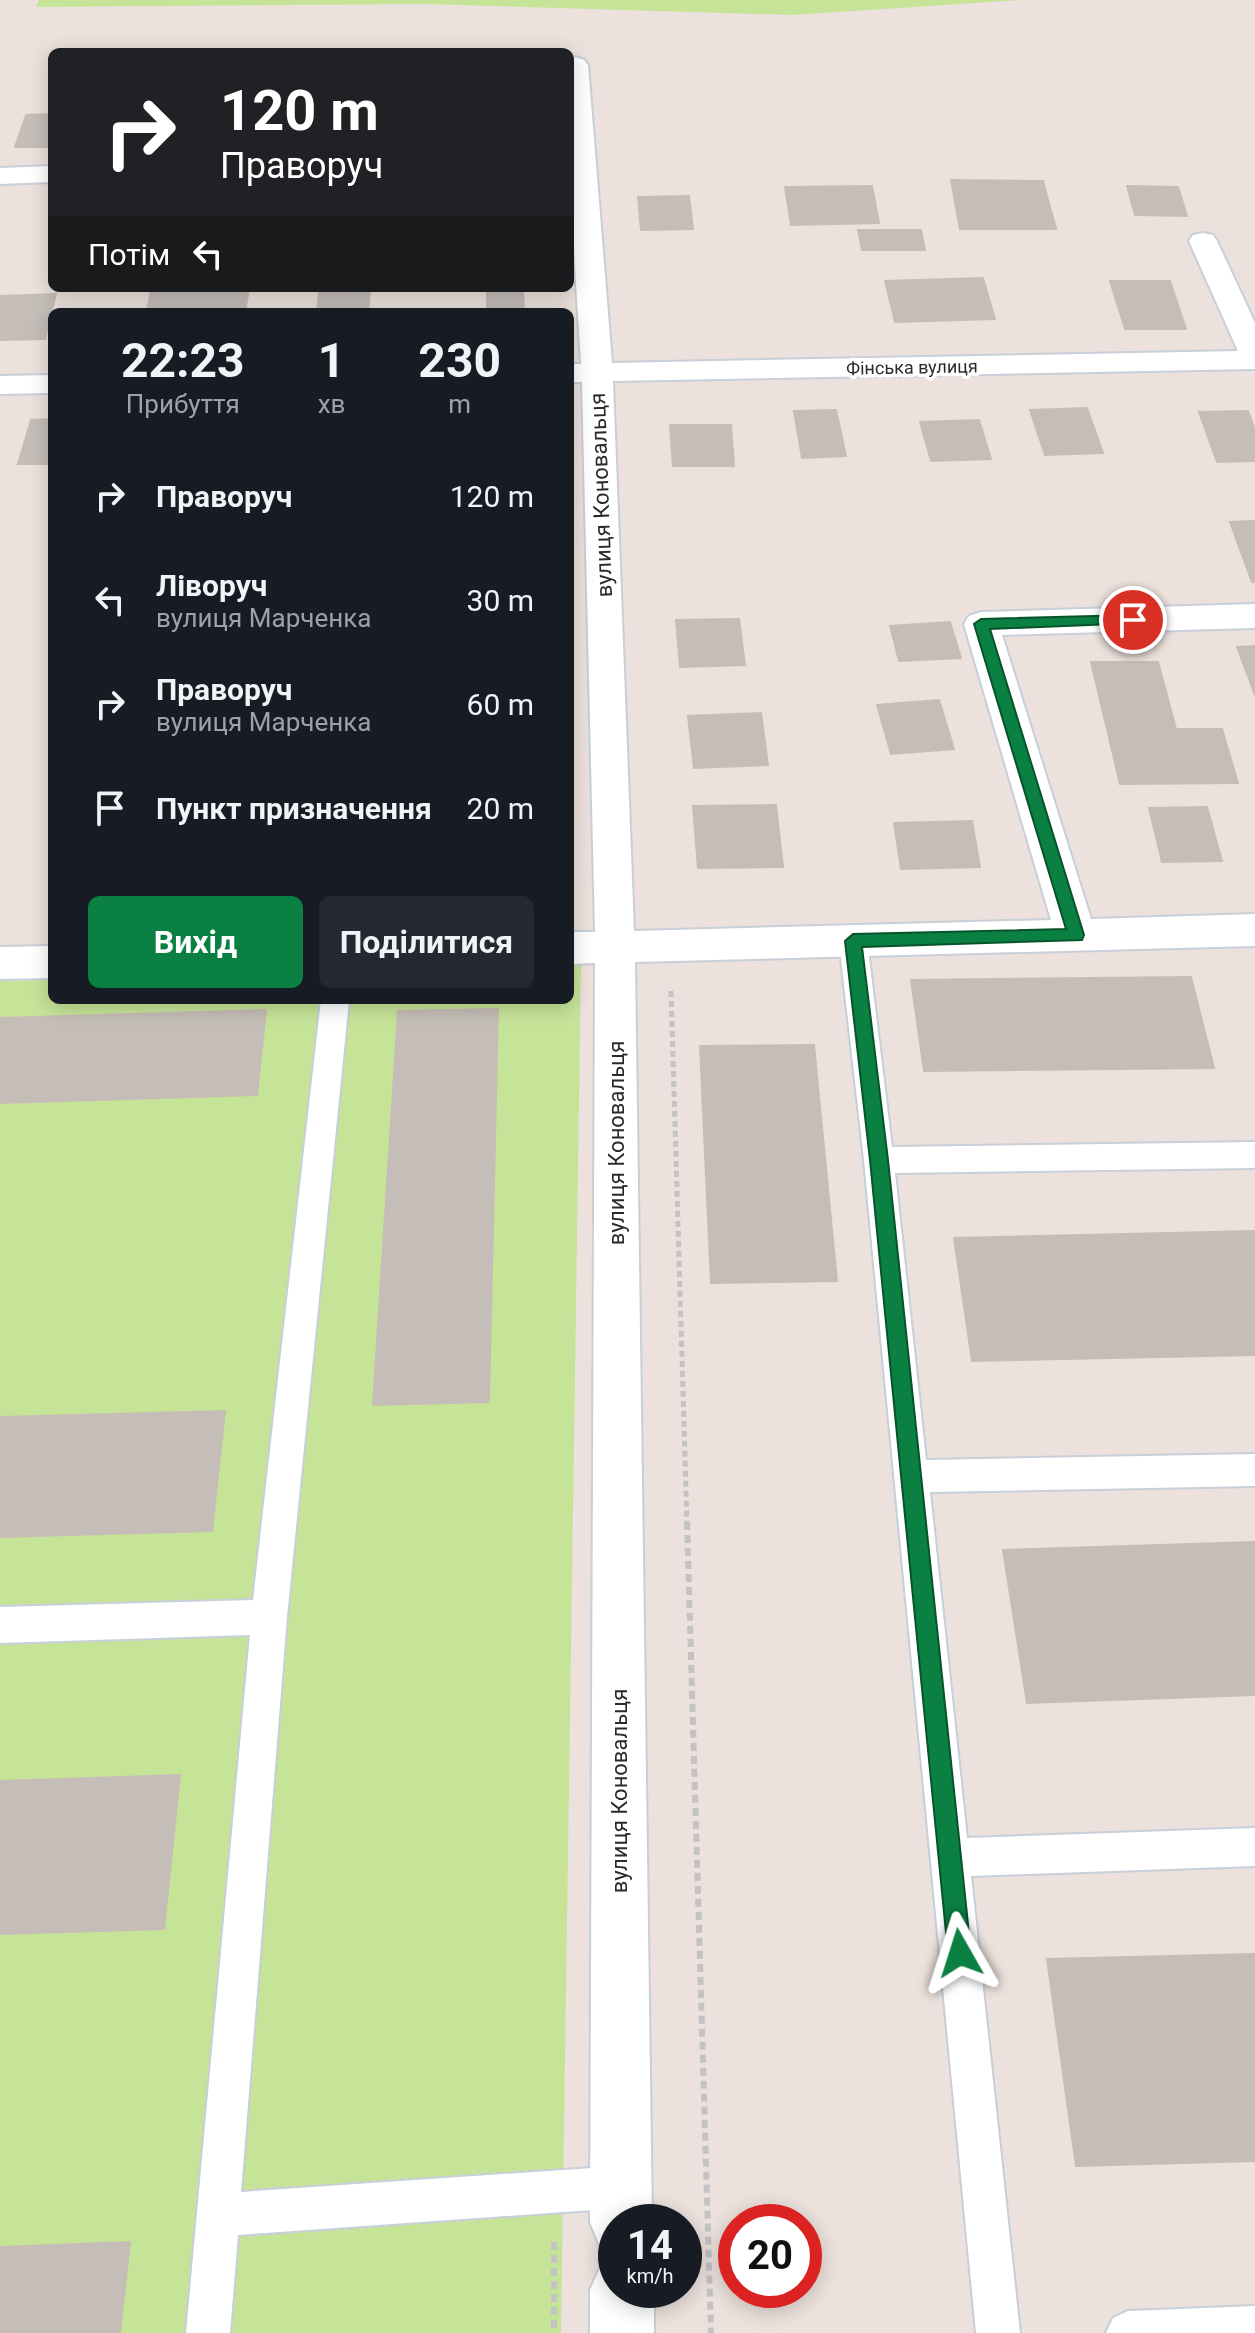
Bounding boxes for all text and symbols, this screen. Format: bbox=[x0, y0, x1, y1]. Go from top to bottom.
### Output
text: 120 m bbox=[220, 78, 379, 144]
icon: right bbox=[88, 80, 192, 184]
text: Праворуч bbox=[220, 145, 383, 187]
icon: left bbox=[186, 232, 230, 276]
text: Потім bbox=[88, 237, 170, 272]
text: 22:23 bbox=[121, 332, 245, 389]
text: 1 bbox=[318, 332, 345, 389]
text: 230 bbox=[418, 332, 501, 389]
street label: Фінська вулиця bbox=[846, 355, 978, 379]
text: Прибуття bbox=[126, 389, 240, 419]
text: хв bbox=[318, 389, 345, 419]
text: m bbox=[448, 389, 471, 419]
street label: вулиця Коновальця bbox=[585, 392, 617, 598]
icon: right bbox=[88, 474, 132, 518]
text: Праворуч bbox=[156, 479, 292, 514]
text: 120 m bbox=[450, 479, 534, 514]
text: Ліворуч bbox=[156, 568, 267, 603]
icon: left bbox=[88, 578, 132, 622]
text: 30 m bbox=[467, 583, 534, 618]
pin bbox=[1099, 586, 1167, 654]
icon: arrive bbox=[1111, 598, 1155, 642]
text: вулиця Марченка bbox=[156, 603, 371, 633]
text: Праворуч bbox=[156, 672, 292, 707]
icon: right bbox=[88, 682, 132, 726]
text: 60 m bbox=[467, 687, 534, 722]
text: вулиця Марченка bbox=[156, 707, 371, 737]
icon: arrive bbox=[88, 786, 132, 830]
text: Пункт призначення bbox=[156, 791, 432, 826]
text: 20 m bbox=[467, 791, 534, 826]
button: Вихід bbox=[88, 896, 303, 988]
button: Поділитися bbox=[319, 896, 534, 988]
street label: вулиця Коновальця bbox=[604, 1041, 629, 1245]
street label: вулиця Коновальця bbox=[607, 1689, 632, 1893]
position arrow bbox=[918, 1911, 1002, 1995]
speed limit sign: 20 bbox=[718, 2204, 822, 2308]
text: 14 bbox=[627, 2222, 673, 2269]
text: km/h bbox=[627, 2264, 673, 2288]

